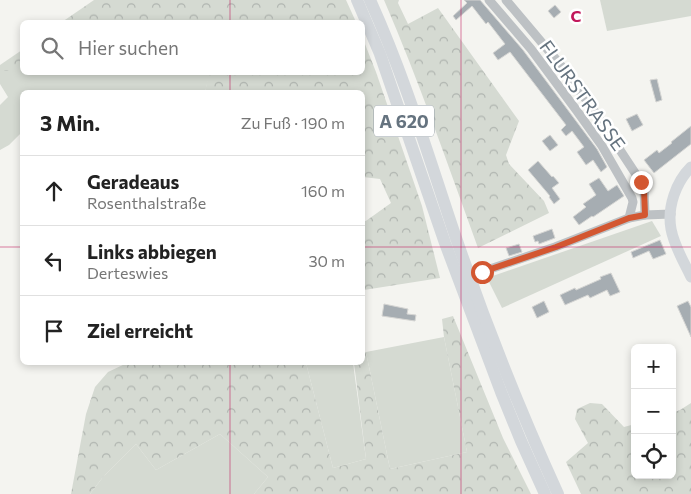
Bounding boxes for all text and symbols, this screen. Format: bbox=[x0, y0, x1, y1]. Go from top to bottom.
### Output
text: C bbox=[571, 6, 582, 25]
search box bbox=[20, 20, 365, 75]
icon: search bbox=[38, 34, 66, 62]
street label: FLURSTRASSE bbox=[535, 35, 631, 155]
text: Hier suchen bbox=[78, 36, 179, 59]
road number: A 620 bbox=[374, 105, 434, 136]
text: 3 Min. bbox=[40, 110, 100, 135]
text: Zu Fuß · 190 m bbox=[241, 113, 345, 132]
text: Geradeaus bbox=[87, 170, 179, 193]
route end bbox=[630, 171, 653, 194]
icon: ahead bbox=[40, 177, 68, 205]
text: 160 m bbox=[301, 181, 345, 200]
text: Rosenthalstraße bbox=[87, 193, 206, 212]
text: Links abbiegen bbox=[87, 240, 217, 263]
icon: left bbox=[40, 247, 68, 275]
text: 30 m bbox=[308, 251, 345, 270]
route start bbox=[471, 261, 494, 284]
text: Derteswies bbox=[87, 263, 168, 282]
icon: arrive bbox=[40, 317, 68, 345]
text: Ziel erreicht bbox=[87, 319, 193, 342]
map controls bbox=[631, 344, 676, 479]
button: + bbox=[631, 344, 676, 389]
button: − bbox=[631, 389, 676, 434]
button: locate bbox=[631, 434, 676, 479]

